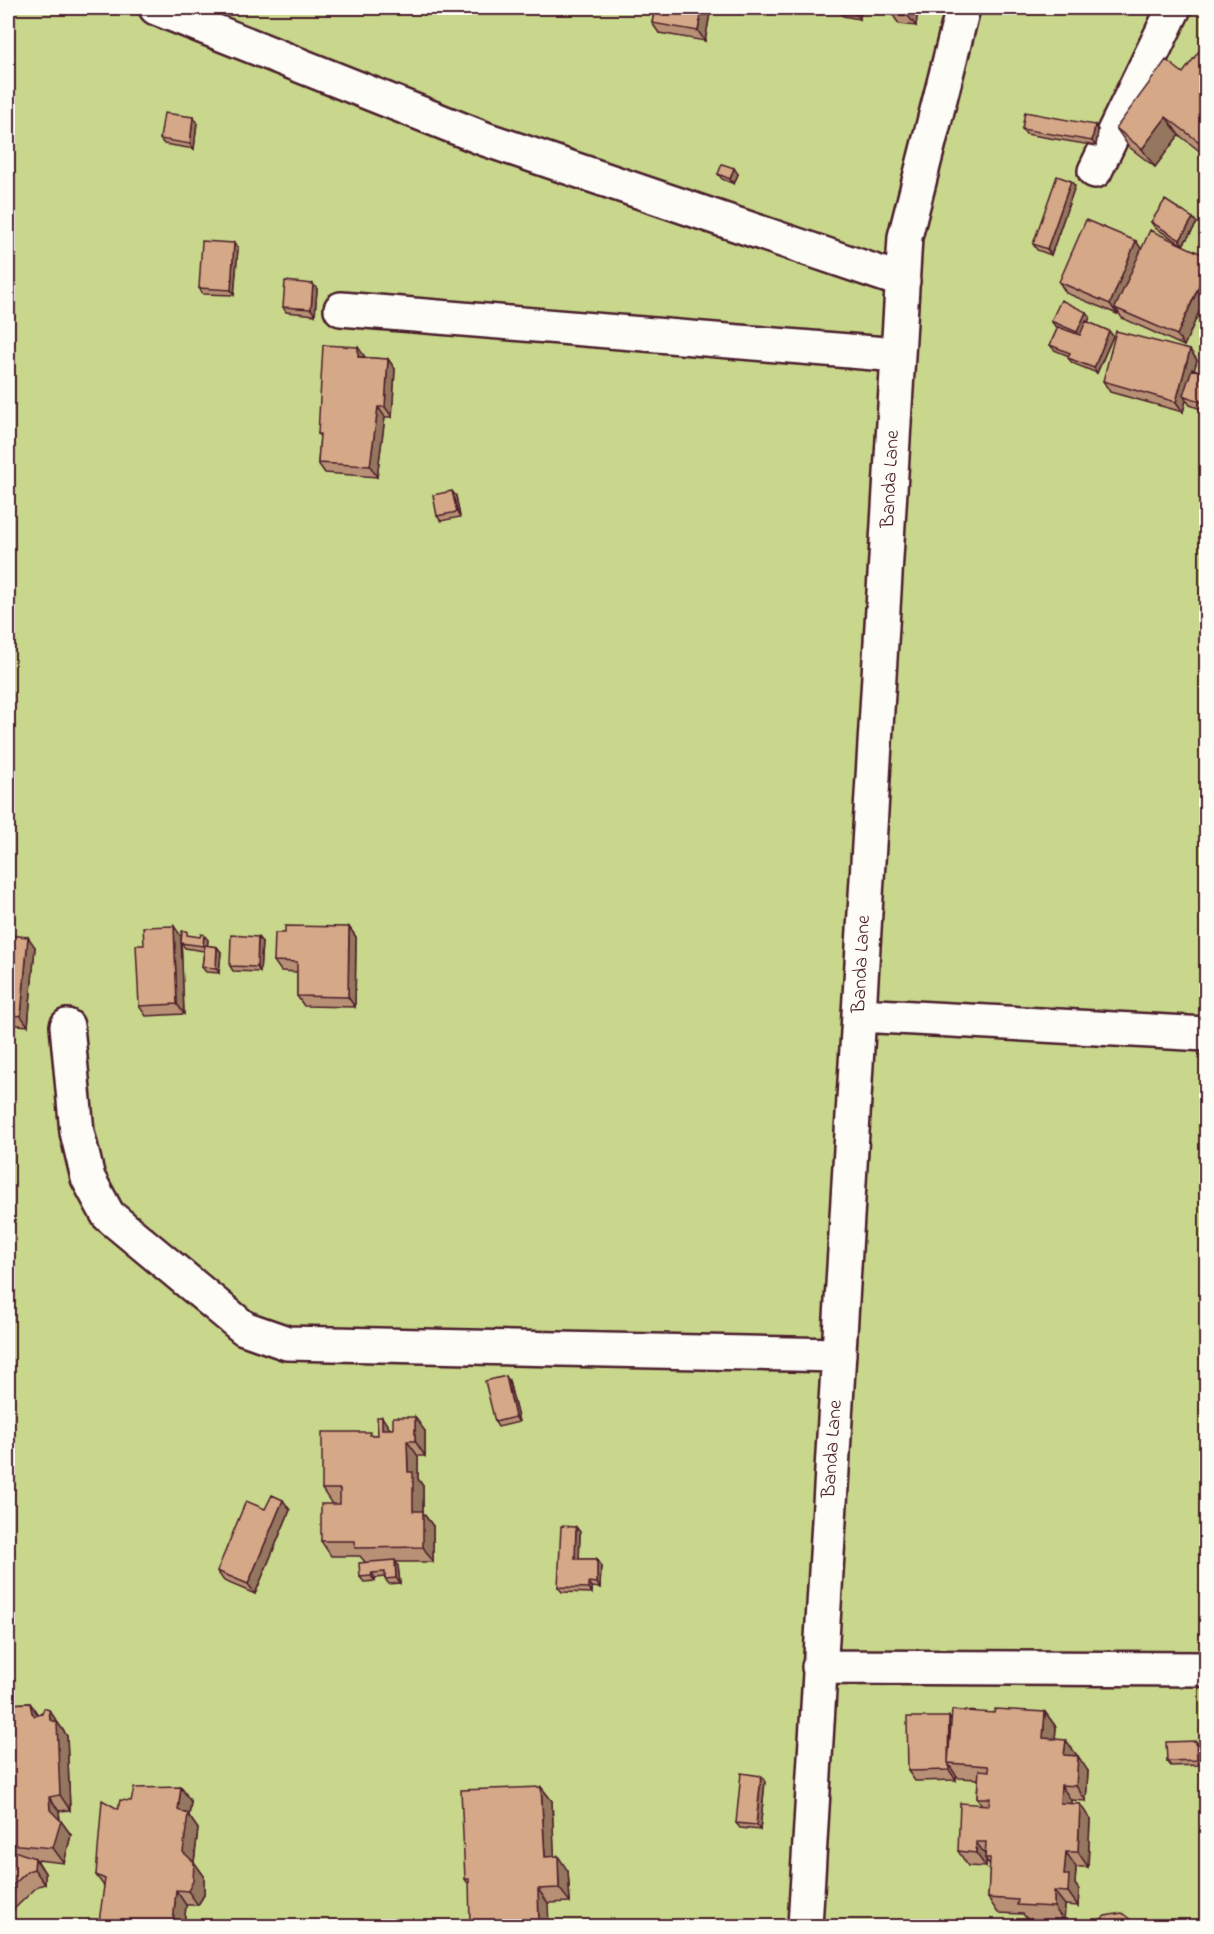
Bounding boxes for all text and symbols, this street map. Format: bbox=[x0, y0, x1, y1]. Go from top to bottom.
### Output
street label: Banda Lane bbox=[874, 429, 908, 530]
street label: Banda Lane bbox=[845, 914, 879, 1015]
street label: Banda Lane bbox=[815, 1399, 851, 1500]

